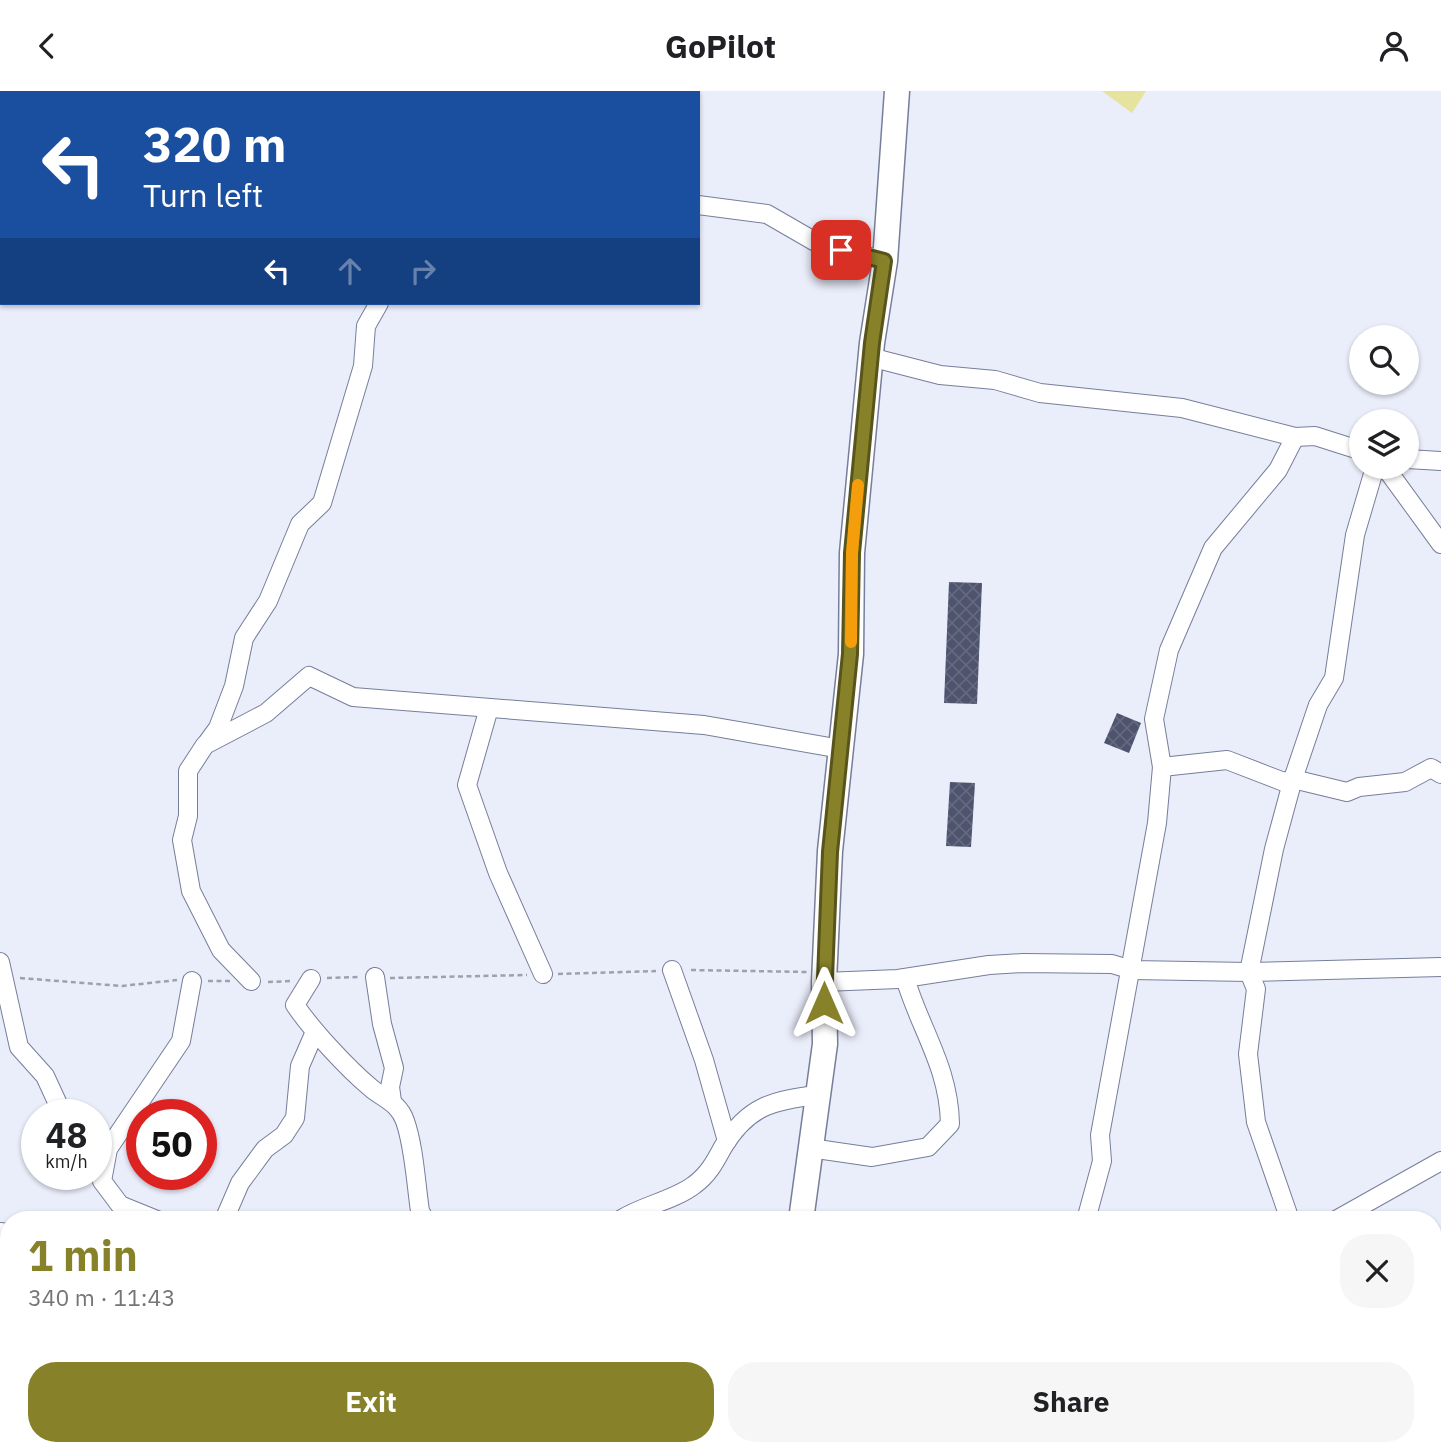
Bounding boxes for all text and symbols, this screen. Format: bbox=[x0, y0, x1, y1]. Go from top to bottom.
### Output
text: GoPilot bbox=[665, 25, 776, 67]
icon: back bbox=[28, 27, 66, 65]
icon: person bbox=[1375, 27, 1413, 65]
text: 320 m bbox=[143, 112, 287, 175]
icon: left bbox=[28, 119, 119, 210]
text: Turn left bbox=[143, 174, 263, 216]
pin bbox=[811, 220, 871, 280]
icon: arrive bbox=[822, 231, 860, 269]
icon: left bbox=[258, 252, 296, 290]
icon: ahead bbox=[331, 252, 369, 290]
icon: right bbox=[404, 252, 442, 290]
map controls bbox=[1349, 325, 1419, 479]
button: search bbox=[1349, 325, 1419, 395]
button: layers bbox=[1349, 409, 1419, 479]
position arrow bbox=[787, 966, 861, 1040]
speed limit sign: 50 bbox=[126, 1099, 217, 1190]
text: 48 bbox=[45, 1112, 88, 1158]
text: km/h bbox=[45, 1150, 88, 1173]
text: 1 min bbox=[28, 1228, 138, 1283]
button: close bbox=[1340, 1234, 1414, 1308]
text: 340 m · 11:43 bbox=[28, 1282, 175, 1312]
button: Exit bbox=[28, 1362, 714, 1442]
button: Share bbox=[728, 1362, 1414, 1442]

